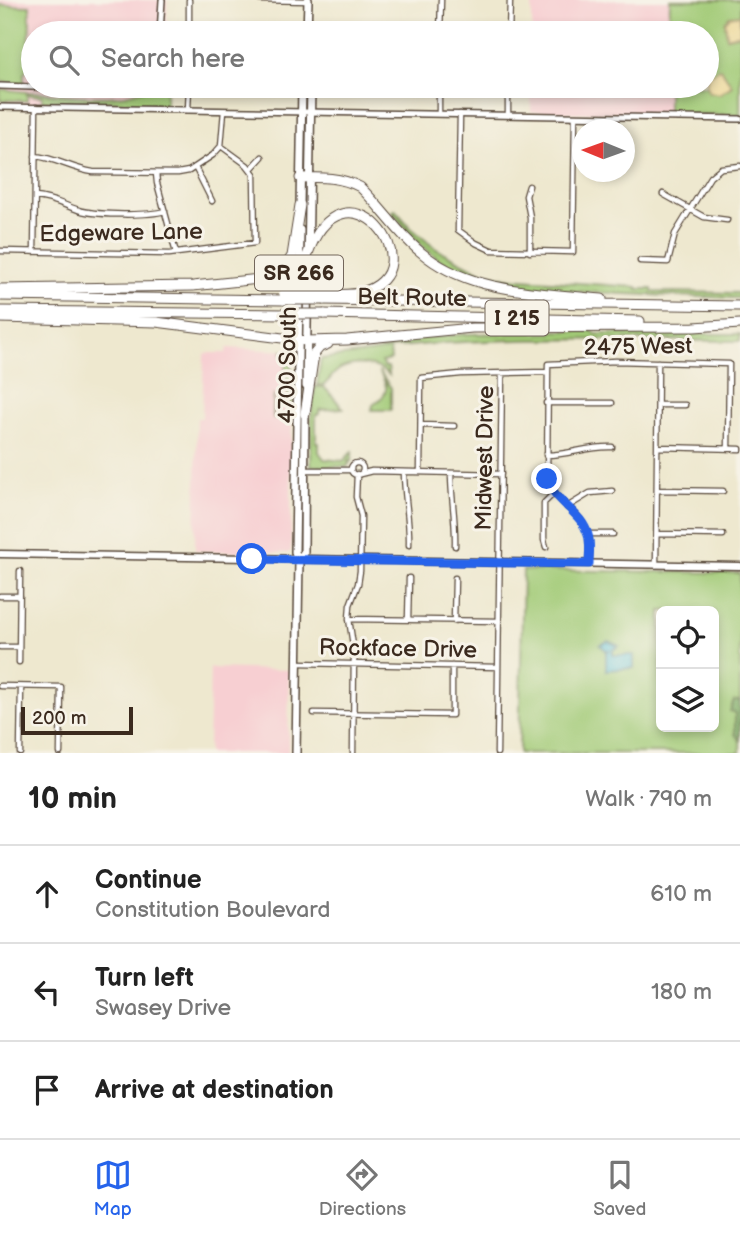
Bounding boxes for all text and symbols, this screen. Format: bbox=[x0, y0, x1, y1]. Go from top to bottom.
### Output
search box bbox=[21, 21, 719, 98]
icon: search bbox=[45, 41, 83, 79]
text: Search here bbox=[101, 44, 245, 75]
north arrow bbox=[572, 119, 635, 182]
street label: Edgeware Lane bbox=[39, 218, 203, 248]
road number: SR 266 bbox=[255, 256, 343, 290]
street label: Belt Route bbox=[357, 283, 467, 313]
road number: I 215 bbox=[486, 300, 548, 336]
street label: 4700 South bbox=[273, 306, 303, 424]
street label: 2475 West bbox=[583, 332, 693, 362]
street label: Midwest Drive bbox=[470, 385, 500, 531]
route end bbox=[531, 463, 562, 494]
route start bbox=[236, 543, 267, 574]
map controls bbox=[656, 606, 719, 732]
button: locate bbox=[656, 606, 719, 669]
street label: Rockface Drive bbox=[319, 634, 477, 664]
button: layers bbox=[656, 669, 719, 732]
scale bar bbox=[21, 704, 133, 736]
text: 200 m bbox=[32, 707, 86, 730]
text: 10 min bbox=[28, 781, 117, 817]
text: Walk · 790 m bbox=[585, 785, 712, 813]
text: Continue bbox=[95, 865, 202, 896]
icon: ahead bbox=[28, 875, 66, 913]
text: 610 m bbox=[650, 880, 712, 908]
text: Constitution Boulevard bbox=[95, 896, 330, 924]
text: Turn left bbox=[95, 963, 194, 994]
icon: left bbox=[28, 973, 66, 1011]
text: 180 m bbox=[651, 978, 712, 1006]
text: Swasey Drive bbox=[95, 994, 231, 1022]
icon: arrive bbox=[28, 1071, 66, 1109]
text: Arrive at destination bbox=[95, 1075, 334, 1106]
tab: Map bbox=[94, 1156, 132, 1221]
tab: Directions bbox=[319, 1156, 406, 1221]
tab: Saved bbox=[593, 1156, 646, 1221]

